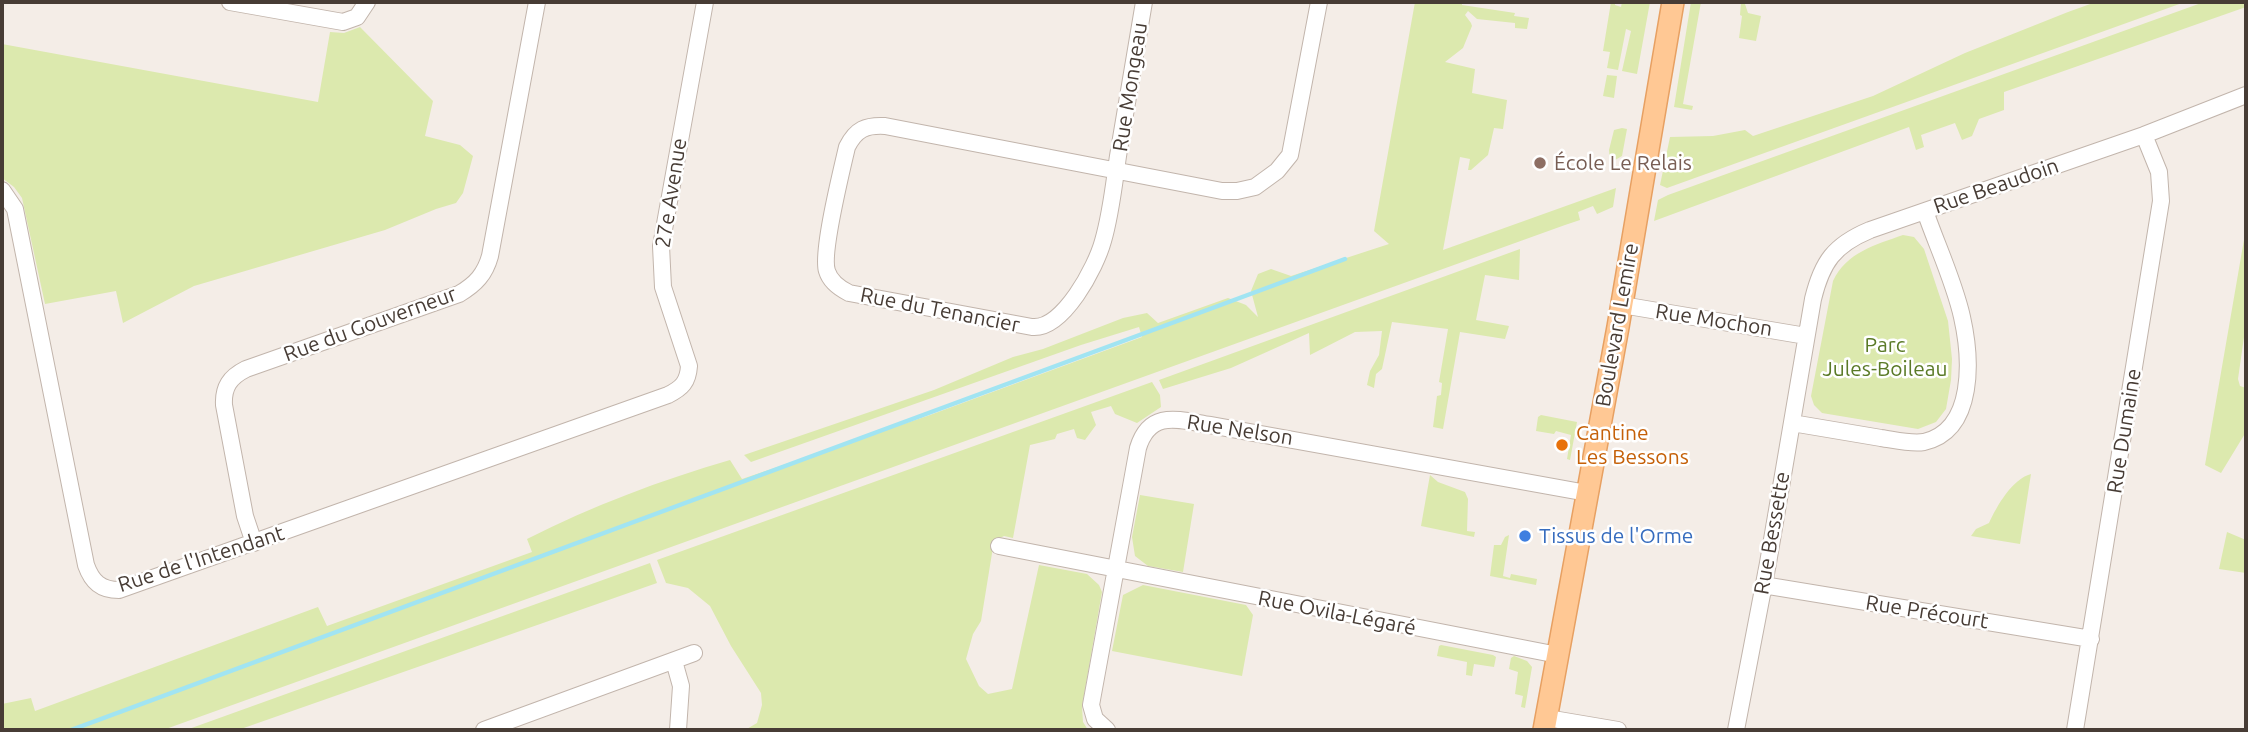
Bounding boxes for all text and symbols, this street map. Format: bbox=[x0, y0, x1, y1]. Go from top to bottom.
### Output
street label: Rue Mongeau bbox=[1107, 21, 1153, 153]
street label: 27e Avenue bbox=[650, 136, 692, 250]
place label: École Le Relais bbox=[1554, 150, 1692, 176]
street label: Rue Beaudoin bbox=[1930, 153, 2062, 219]
marker: École Le Relais bbox=[1532, 155, 1548, 171]
street label: Boulevard Lemire bbox=[1590, 241, 1644, 409]
street label: Rue du Gouverneur bbox=[280, 281, 460, 367]
street label: Rue du Tenancier bbox=[858, 282, 1022, 338]
street label: Rue Mochon bbox=[1654, 298, 1774, 342]
park label: Parc Jules-Boileau bbox=[1822, 332, 1948, 382]
street label: Rue Dumaine bbox=[2102, 367, 2146, 495]
street label: Rue Nelson bbox=[1185, 409, 1295, 451]
place label: Cantine Les Bessons bbox=[1576, 420, 1689, 470]
marker: Cantine Les Bessons bbox=[1554, 437, 1570, 453]
street label: Rue Bessette bbox=[1749, 470, 1795, 596]
street label: Rue de l'Intendant bbox=[115, 520, 287, 598]
place label: Tissus de l'Orme bbox=[1539, 523, 1693, 549]
marker: Tissus de l'Orme bbox=[1517, 528, 1533, 544]
street label: Rue Ovila-Légaré bbox=[1256, 585, 1418, 641]
street label: Rue Précourt bbox=[1864, 590, 1990, 634]

